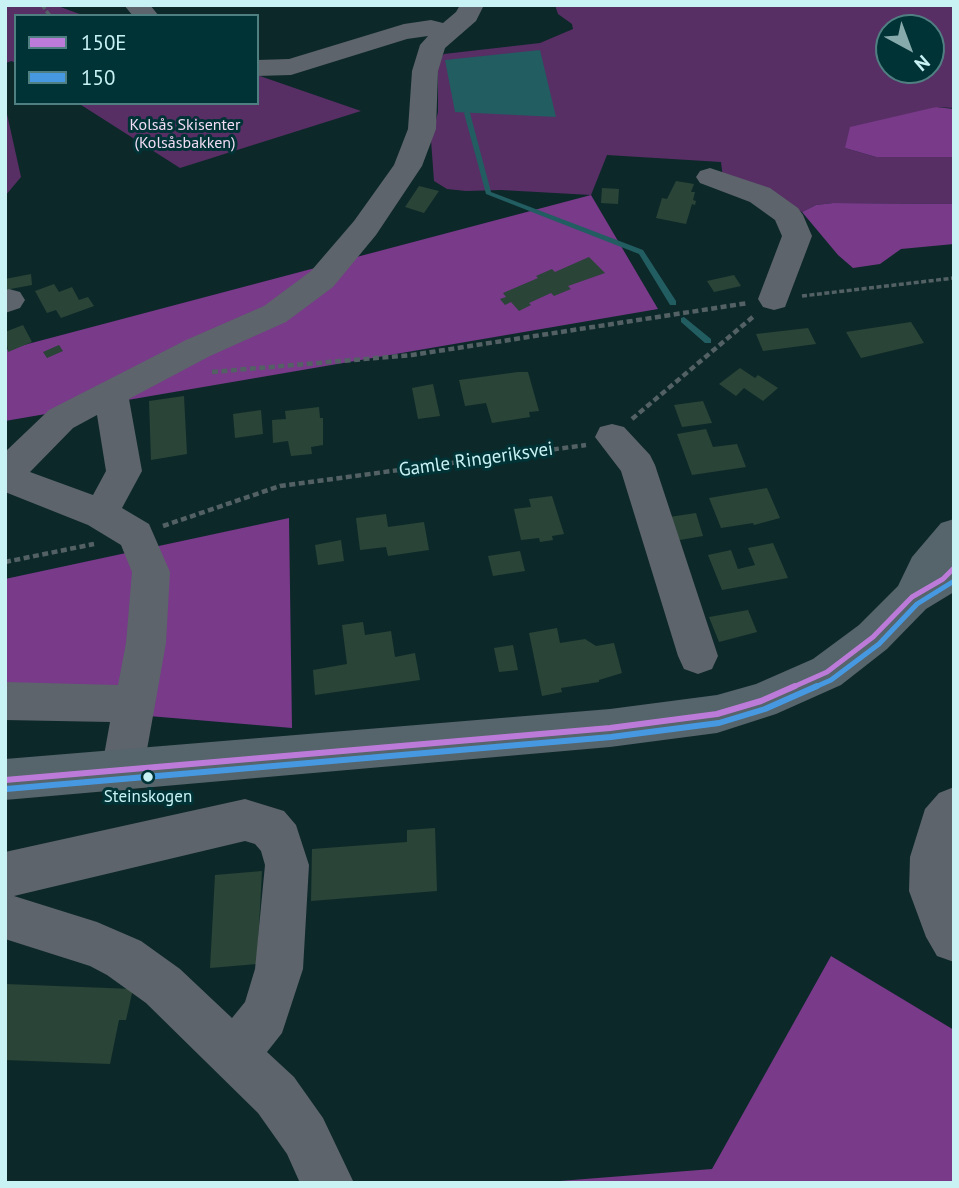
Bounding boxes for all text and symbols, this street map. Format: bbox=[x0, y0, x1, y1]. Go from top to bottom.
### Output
legend bbox=[14, 14, 259, 105]
north arrow bbox=[875, 14, 945, 84]
text: 150E bbox=[81, 29, 127, 56]
text: N bbox=[910, 50, 935, 76]
text: 150 bbox=[81, 64, 115, 91]
park label: Kolsås Skisenter (Kolsåsbakken) bbox=[130, 115, 240, 153]
street label: Gamle Ringeriksvei bbox=[397, 438, 555, 482]
marker: Steinskogen bbox=[141, 770, 155, 784]
place label: Steinskogen bbox=[104, 787, 192, 807]

